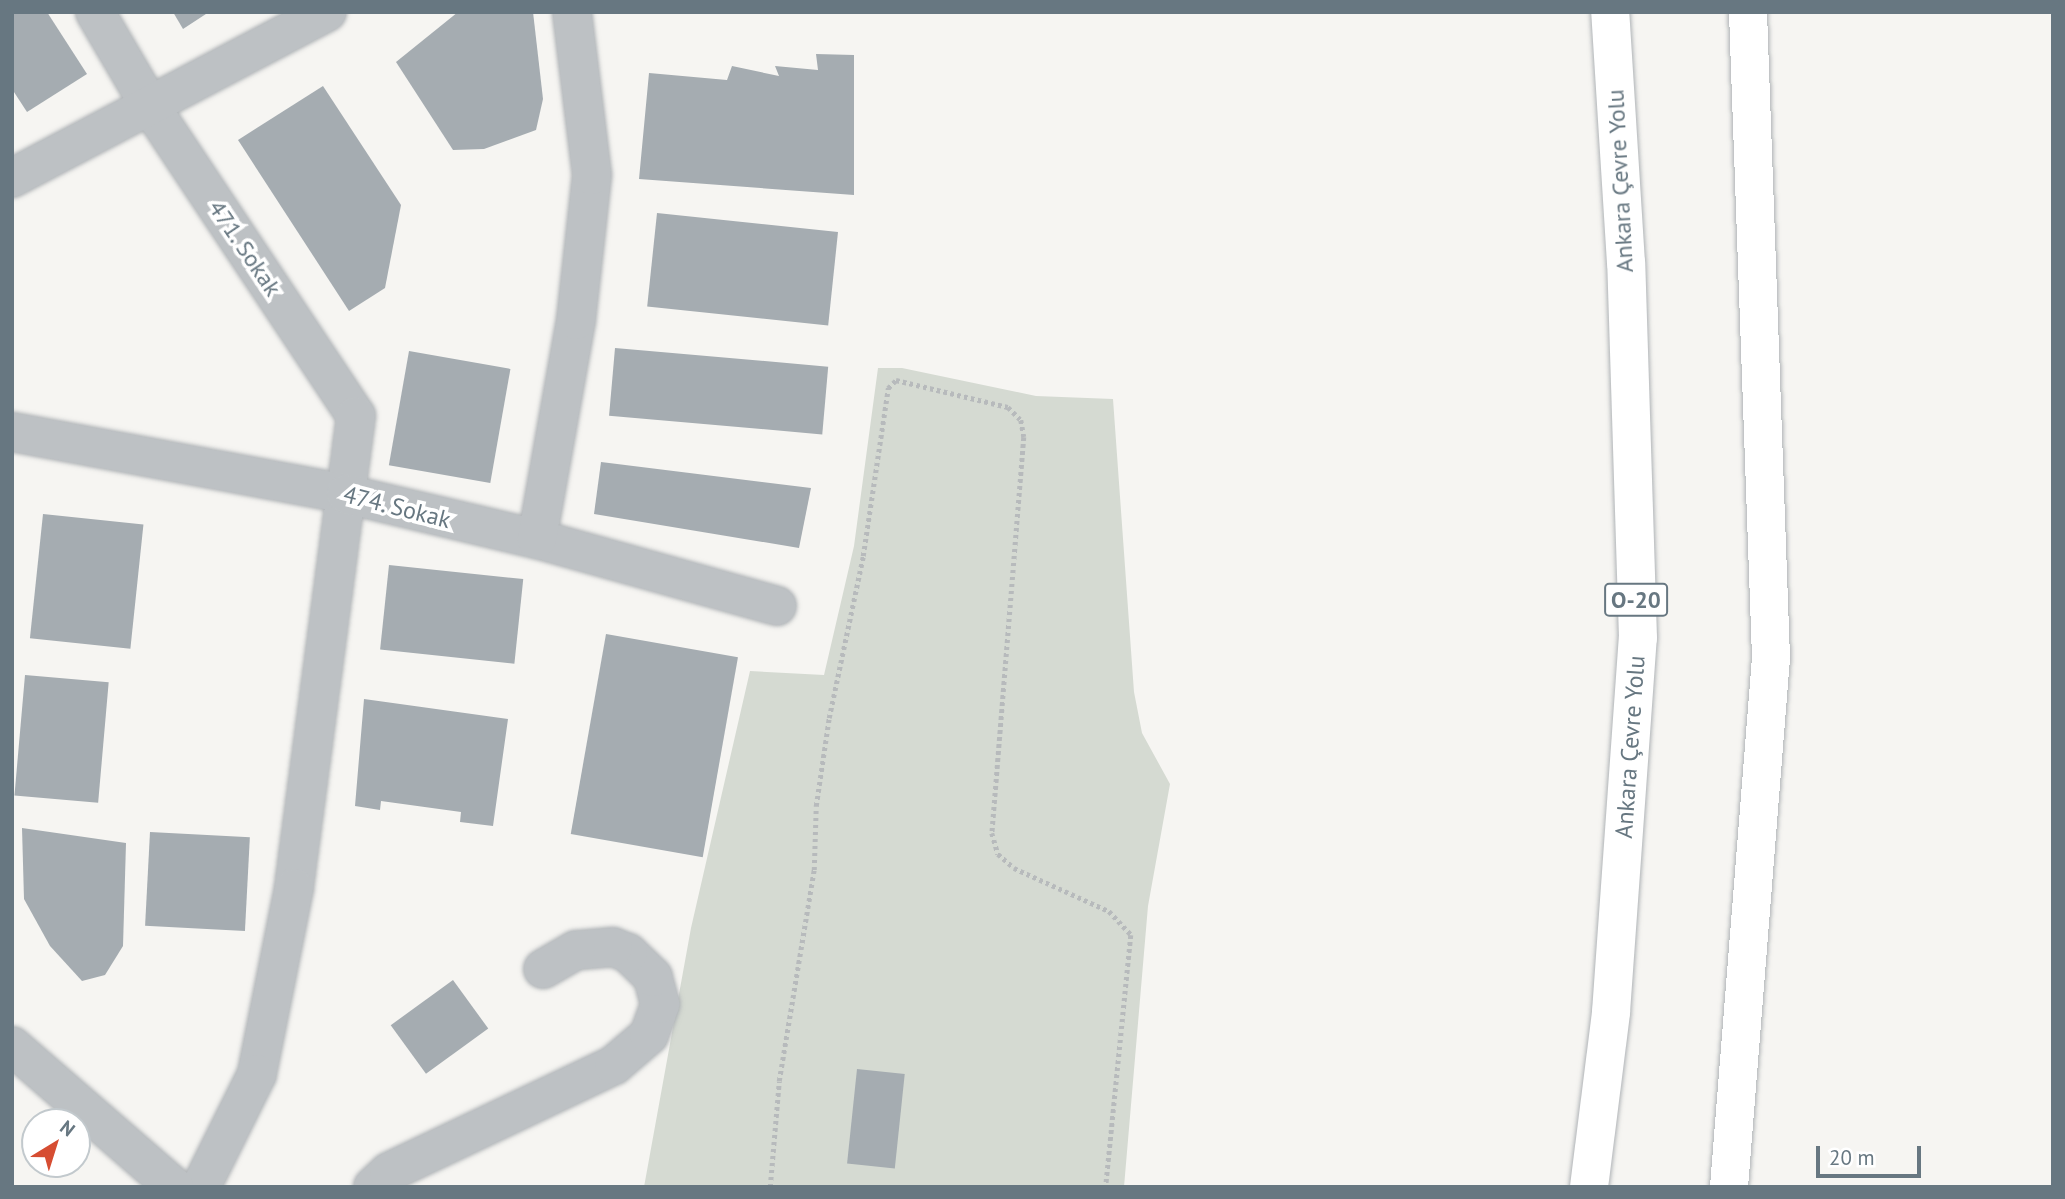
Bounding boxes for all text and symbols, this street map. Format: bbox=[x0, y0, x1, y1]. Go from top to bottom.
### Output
street label: Ankara Çevre Yolu bbox=[1601, 88, 1639, 274]
street label: 471. Sokak bbox=[202, 194, 288, 302]
street label: 474. Sokak bbox=[340, 480, 454, 534]
road number: O-20 bbox=[1603, 580, 1669, 620]
street label: Ankara Çevre Yolu bbox=[1609, 654, 1651, 840]
north arrow bbox=[21, 1108, 91, 1178]
text: N bbox=[55, 1115, 80, 1141]
scale bar bbox=[1820, 1132, 1925, 1176]
text: 20 m bbox=[1829, 1144, 1875, 1171]

